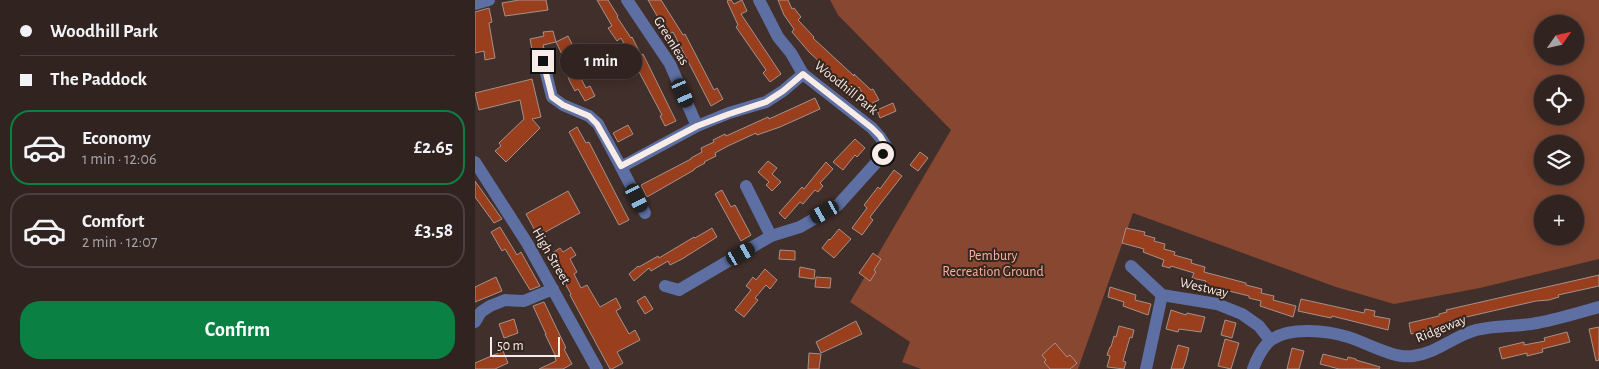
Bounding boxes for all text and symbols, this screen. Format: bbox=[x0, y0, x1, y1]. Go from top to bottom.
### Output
street label: Greenleas bbox=[651, 14, 691, 68]
north arrow bbox=[1534, 15, 1584, 65]
map controls bbox=[1534, 15, 1584, 245]
text: Woodhill Park bbox=[50, 22, 158, 41]
callout: 1 min bbox=[561, 44, 643, 78]
route end bbox=[532, 50, 554, 72]
text: 1 min bbox=[584, 53, 618, 69]
street label: Woodhill Park bbox=[812, 58, 881, 118]
text: The Paddock bbox=[50, 70, 147, 89]
button: locate bbox=[1534, 75, 1584, 125]
car bbox=[670, 76, 695, 110]
icon: car bbox=[22, 125, 67, 170]
text: Economy bbox=[82, 129, 151, 148]
button: layers bbox=[1534, 135, 1584, 185]
text: £2.65 bbox=[414, 138, 453, 157]
route start bbox=[872, 143, 894, 165]
text: 1 min · 12:06 bbox=[82, 151, 156, 167]
car bbox=[623, 181, 650, 215]
button: + bbox=[1534, 195, 1584, 245]
car bbox=[808, 198, 841, 226]
icon: car bbox=[22, 208, 67, 253]
text: Comfort bbox=[82, 212, 144, 231]
text: £3.58 bbox=[414, 221, 453, 240]
street label: High Street bbox=[529, 226, 573, 287]
text: 2 min · 12:07 bbox=[82, 234, 157, 250]
car bbox=[724, 240, 757, 268]
park label: Pembury Recreation Ground bbox=[942, 249, 1044, 279]
street label: Westway bbox=[1178, 276, 1230, 300]
button: Confirm bbox=[20, 301, 455, 359]
street label: Ridgeway bbox=[1414, 313, 1468, 345]
scale bar bbox=[490, 334, 560, 357]
text: 50 m bbox=[497, 339, 524, 353]

